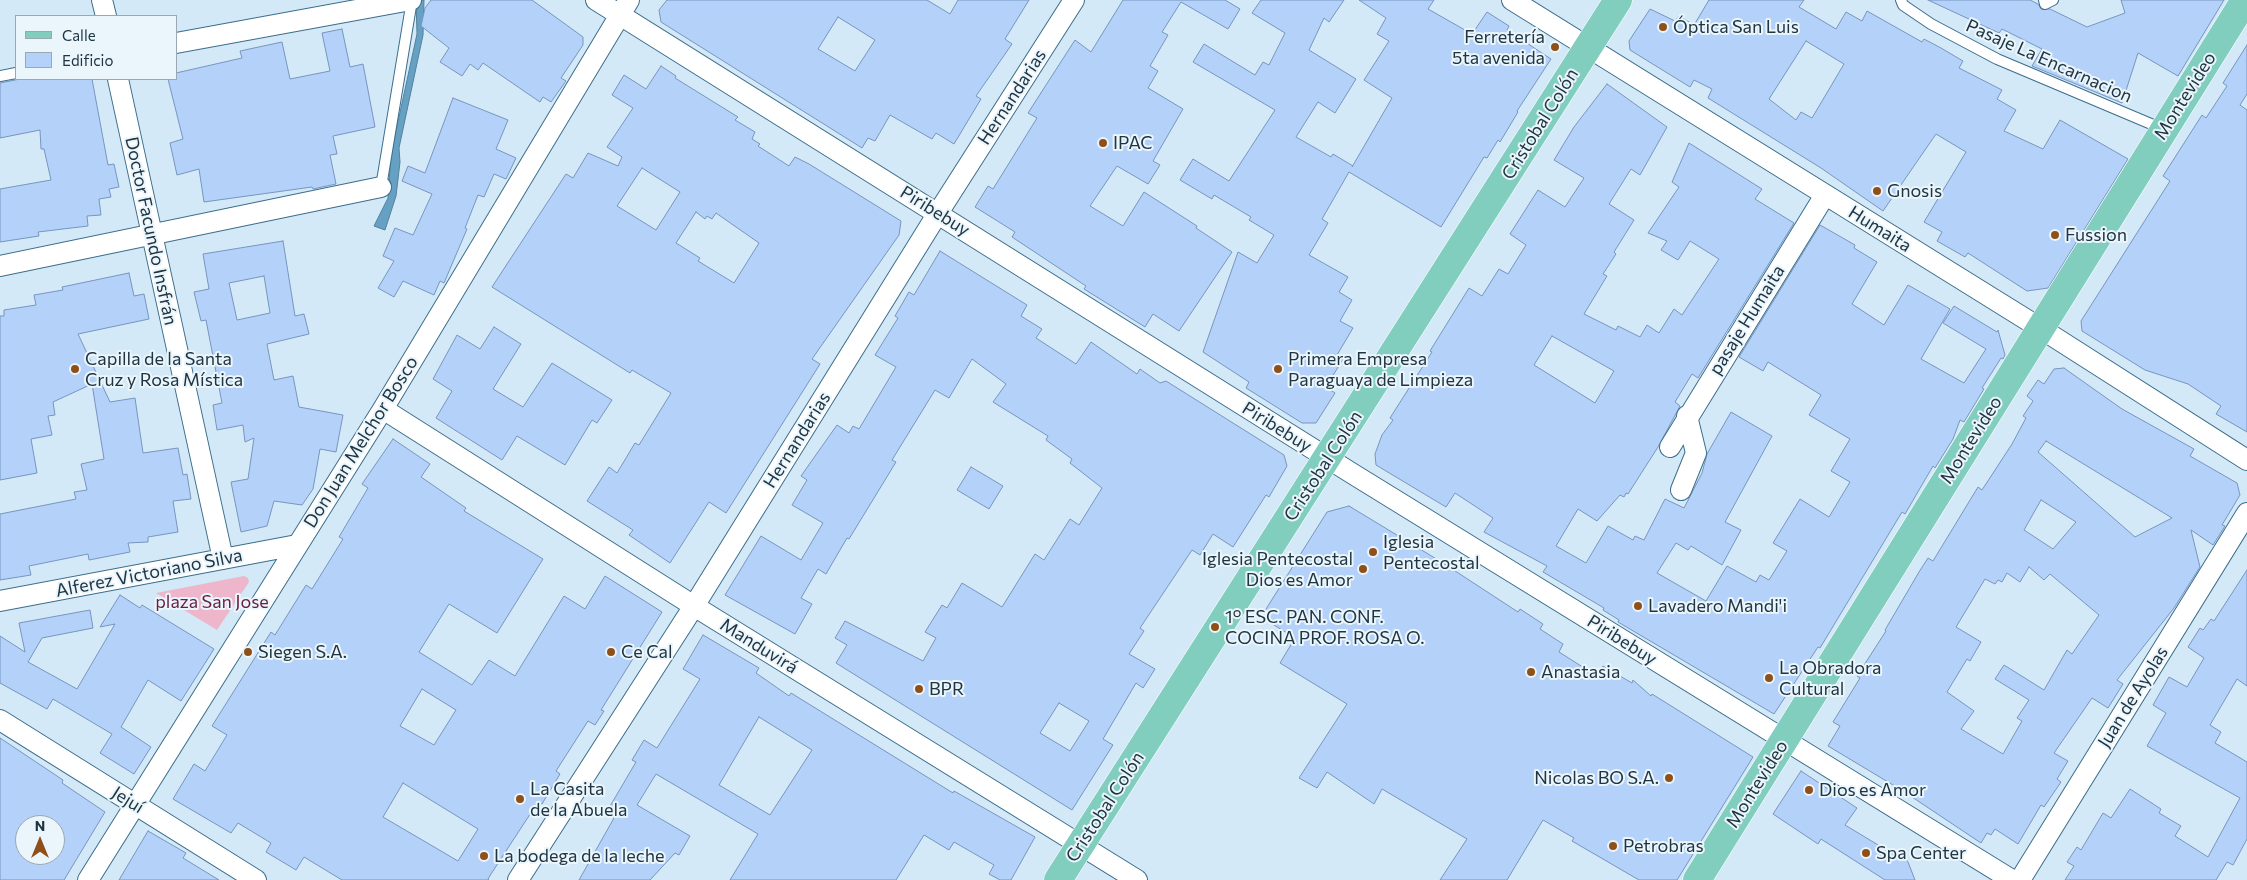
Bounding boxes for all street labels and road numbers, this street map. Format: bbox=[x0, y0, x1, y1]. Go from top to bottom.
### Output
street label: Pasaje La Encarnacion bbox=[1962, 15, 2136, 107]
street label: Hernandarias bbox=[973, 45, 1051, 149]
street label: Montevideo bbox=[2150, 48, 2220, 144]
street label: Cristobal Colón bbox=[1497, 64, 1583, 184]
street label: Doctor Facundo Insfrán bbox=[120, 135, 182, 327]
street label: Piribebuy bbox=[896, 181, 974, 241]
street label: Humaita bbox=[1845, 201, 1915, 257]
street label: pasaje Humaita bbox=[1705, 261, 1789, 379]
street label: Don Juan Melchor Bosco bbox=[299, 352, 423, 532]
street label: Hernandarias bbox=[759, 388, 835, 492]
street label: Montevideo bbox=[1936, 392, 2006, 488]
street label: Piribebuy bbox=[1238, 397, 1316, 457]
street label: Cristobal Colón bbox=[1279, 407, 1367, 525]
street label: Alferez Victoriano Silva bbox=[54, 544, 244, 602]
street label: Piribebuy bbox=[1583, 610, 1661, 670]
street label: Manduvirá bbox=[716, 614, 802, 678]
street label: Juan de Ayolas bbox=[2093, 642, 2173, 752]
street label: Montevideo bbox=[1722, 736, 1792, 832]
street label: Cristobal Colón bbox=[1061, 748, 1149, 866]
street label: Jejuí bbox=[108, 782, 148, 818]

